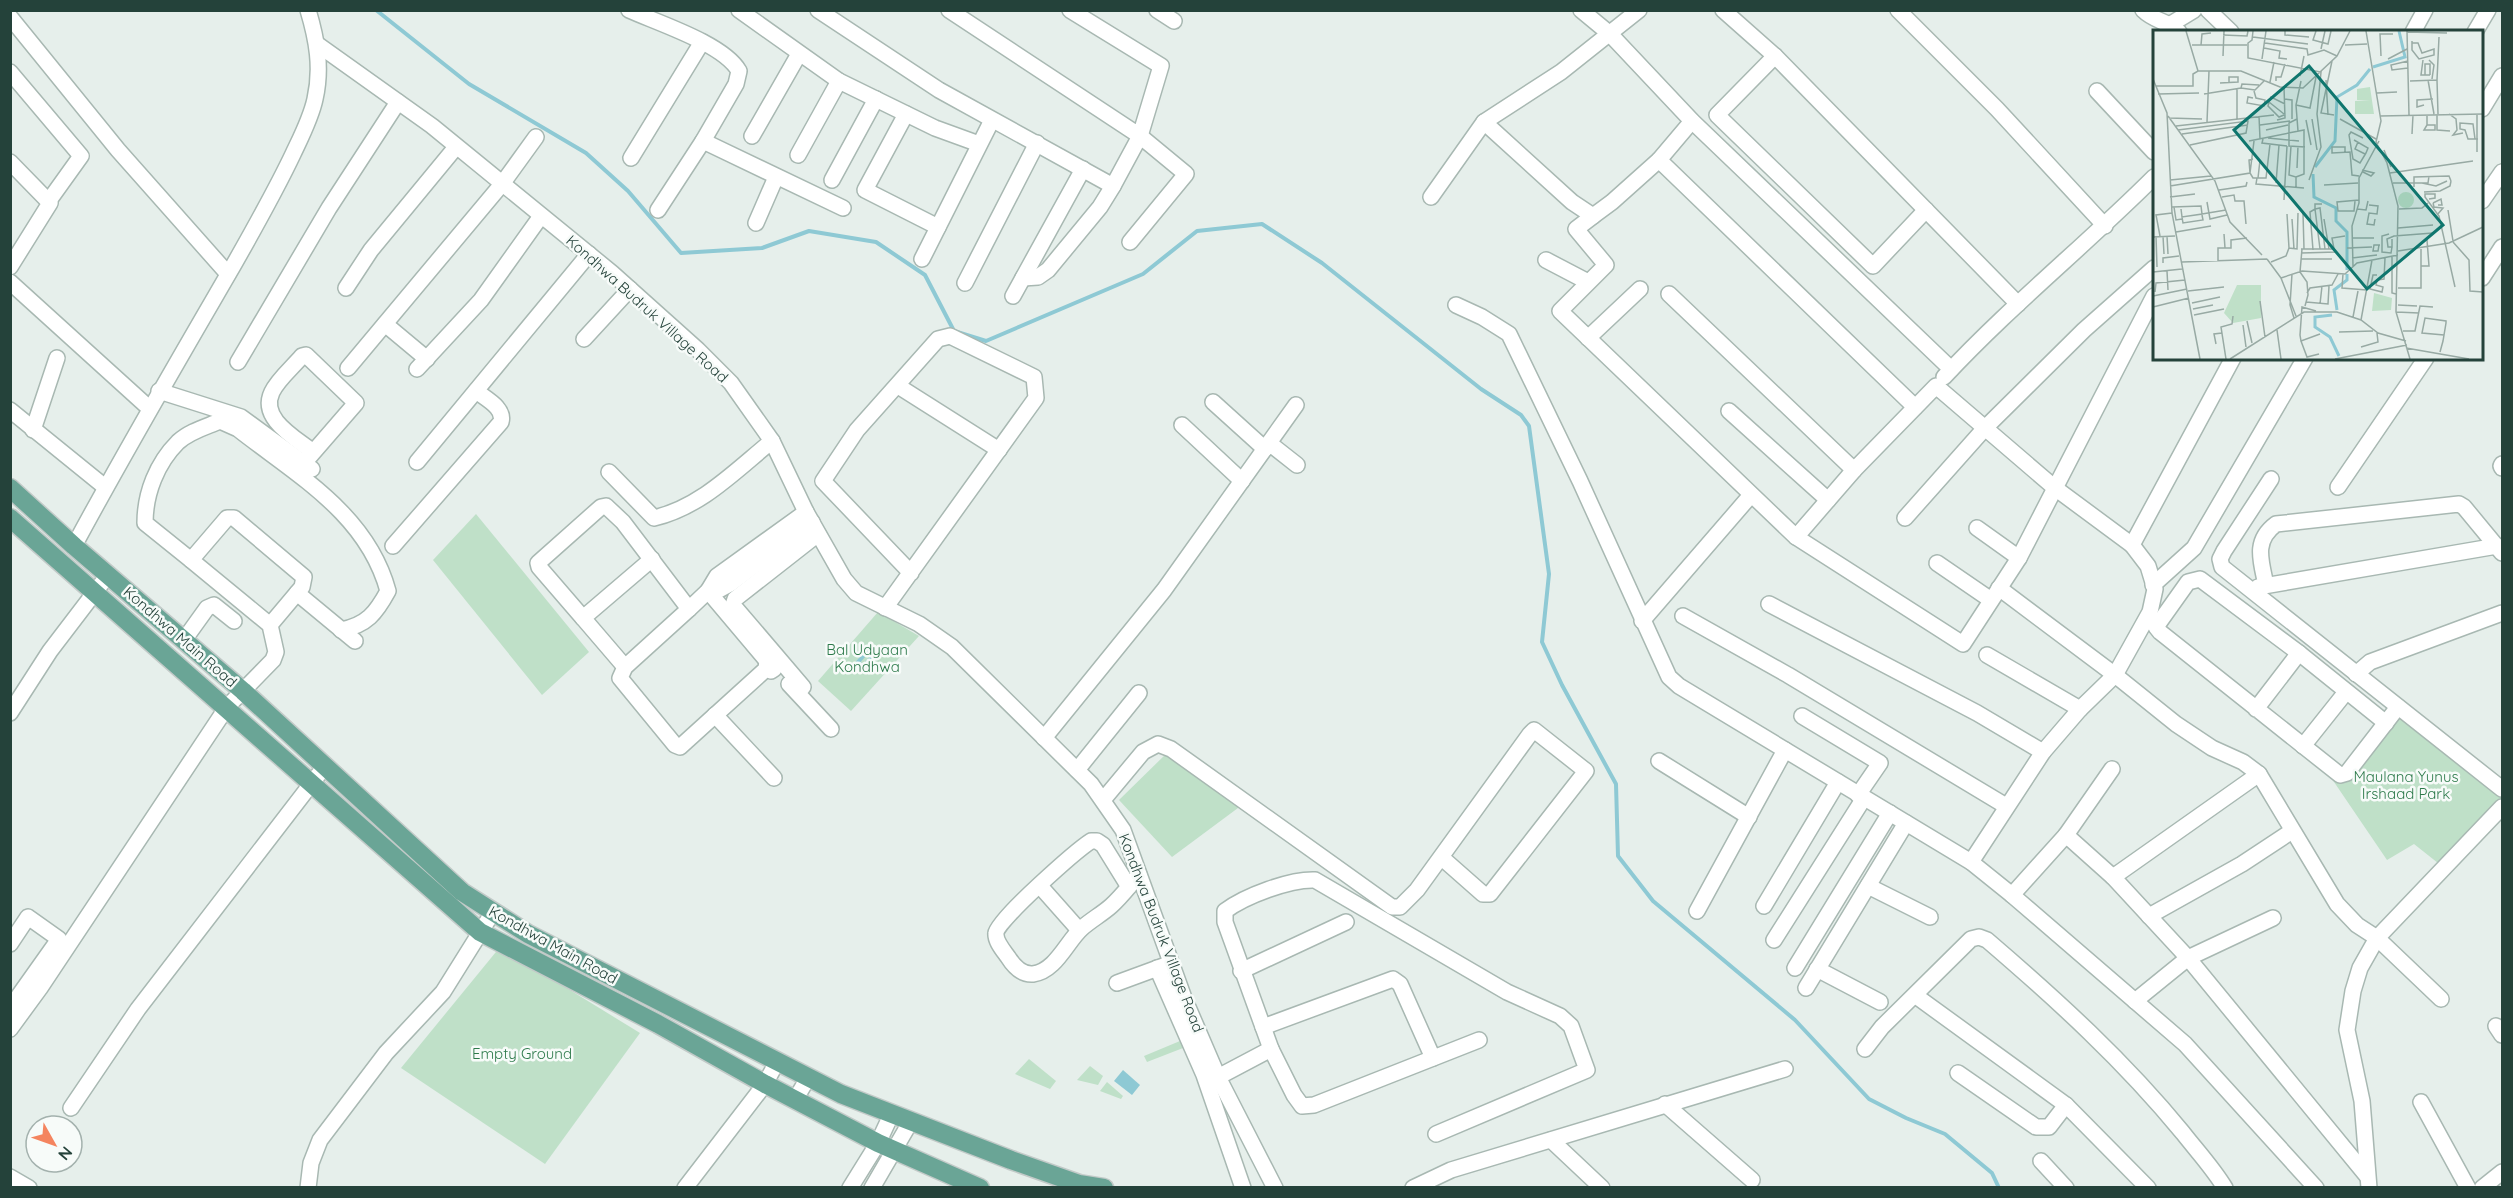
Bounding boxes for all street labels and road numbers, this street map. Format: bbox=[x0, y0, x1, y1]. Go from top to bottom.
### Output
street label: Kondhwa Budruk Village Road bbox=[562, 231, 732, 386]
street label: Kondhwa Main Road bbox=[120, 582, 241, 691]
street label: Kondhwa Budruk Village Road bbox=[1115, 831, 1208, 1035]
street label: Kondhwa Main Road bbox=[486, 901, 621, 988]

